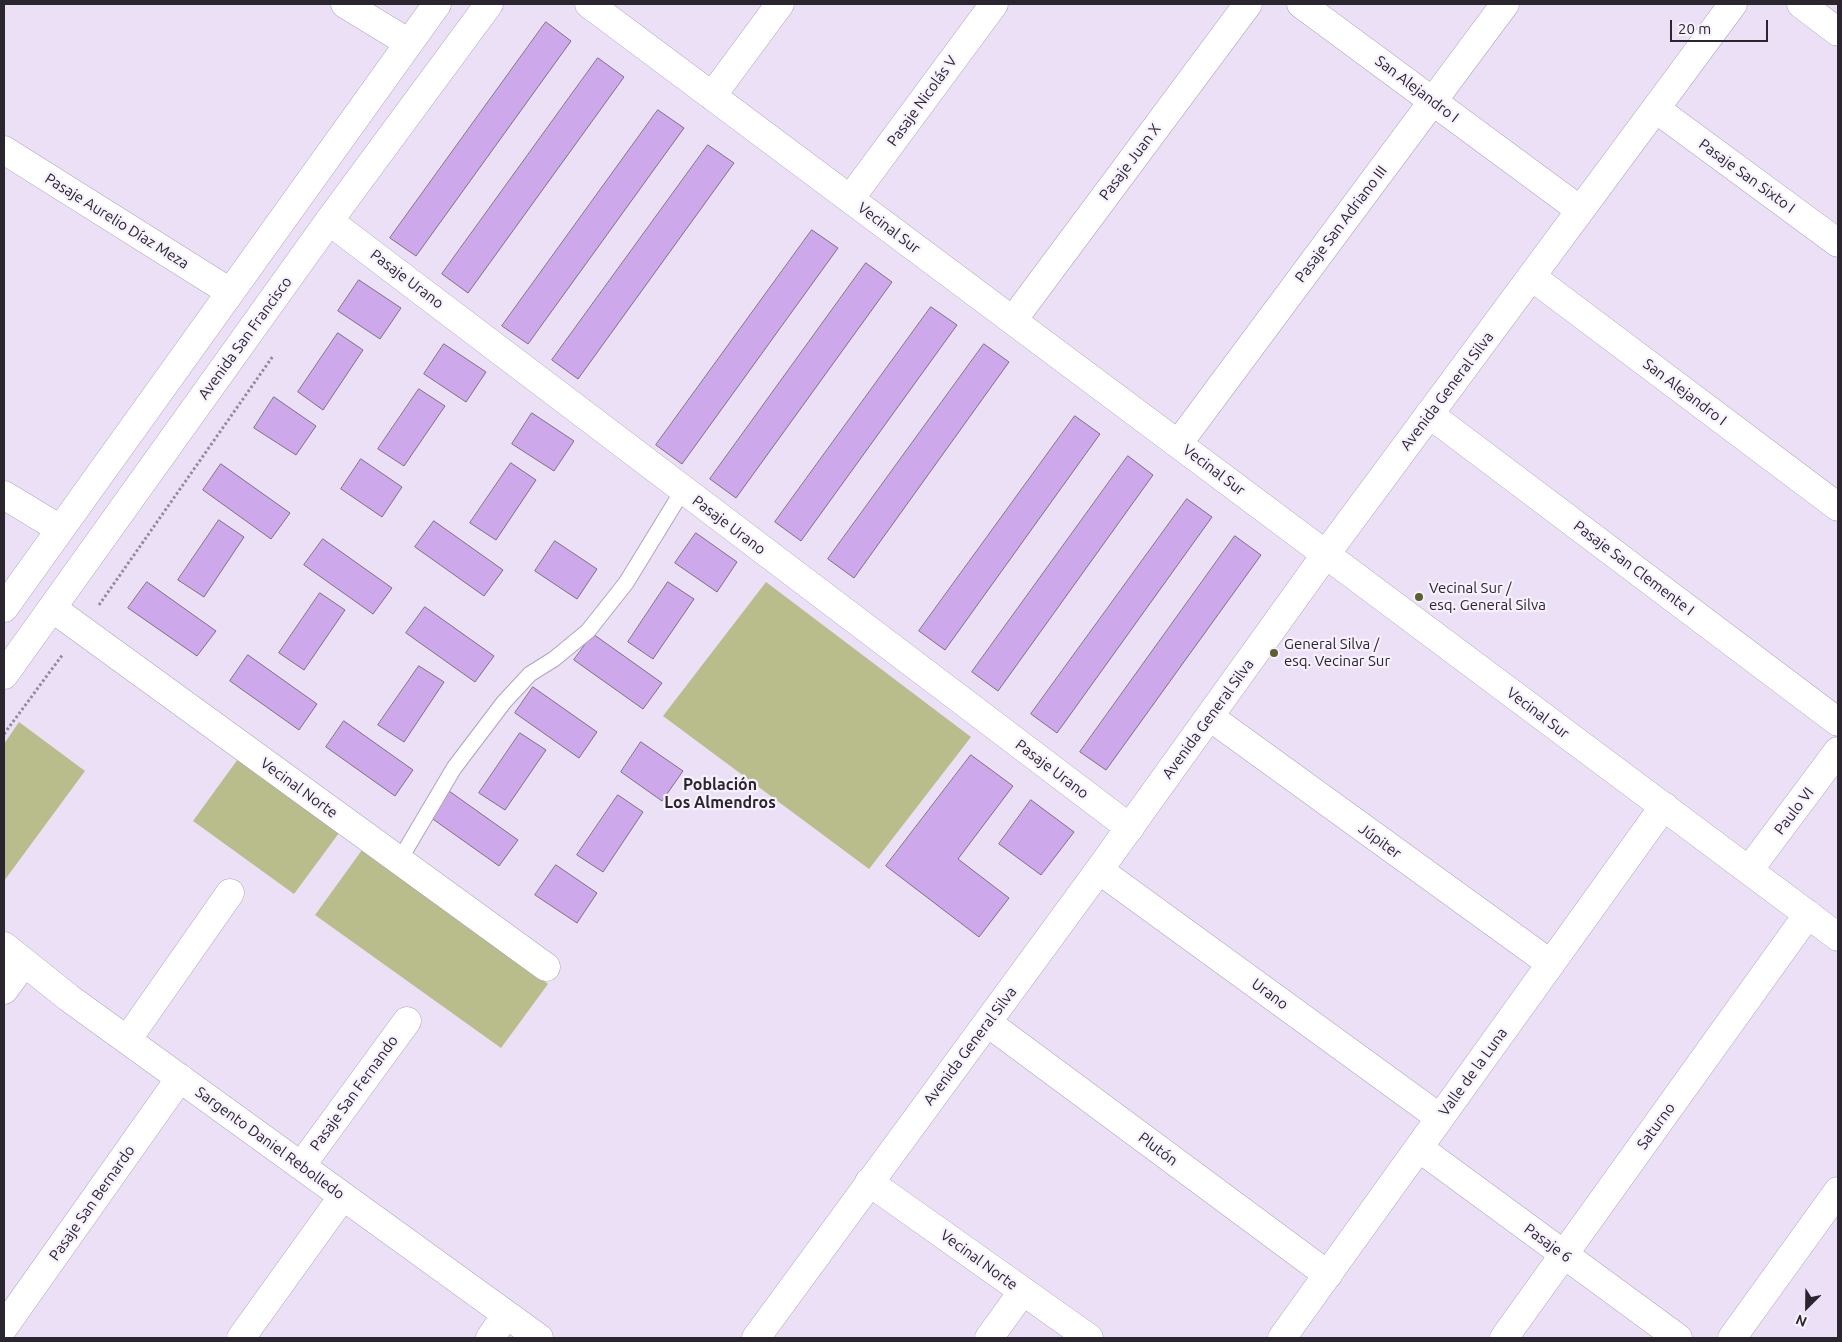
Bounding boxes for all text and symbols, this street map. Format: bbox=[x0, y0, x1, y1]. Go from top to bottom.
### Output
scale bar bbox=[1672, 10, 1770, 42]
text: 20 m bbox=[1678, 20, 1711, 37]
street label: Pasaje Nicolás V bbox=[883, 52, 961, 150]
street label: San Alejandro I bbox=[1372, 52, 1462, 126]
street label: Pasaje Juan X bbox=[1095, 120, 1165, 204]
street label: Pasaje San Sixto I bbox=[1695, 135, 1799, 217]
street label: Pasaje San Adriano III bbox=[1291, 162, 1391, 286]
street label: Pasaje Aurelio Díaz Meza bbox=[42, 169, 192, 273]
street label: Vecinal Sur bbox=[854, 199, 924, 257]
street label: Pasaje Urano bbox=[367, 246, 447, 312]
street label: Avenida San Francisco bbox=[194, 273, 296, 403]
street label: Avenida General Silva bbox=[1397, 328, 1497, 454]
street label: San Alejandro I bbox=[1640, 355, 1730, 429]
street label: Vecinal Sur bbox=[1179, 441, 1249, 499]
street label: Pasaje Urano bbox=[689, 492, 769, 558]
street label: Pasaje San Clemente I bbox=[1570, 517, 1698, 619]
place label: Vecinal Sur / esq. General Silva bbox=[1429, 579, 1546, 614]
marker: Vecinal Sur / esq. General Silva bbox=[1413, 591, 1425, 603]
place label: General Silva / esq. Vecinar Sur bbox=[1284, 635, 1390, 670]
marker: General Silva / esq. Vecinar Sur bbox=[1268, 647, 1280, 659]
street label: Avenida General Silva bbox=[1159, 656, 1257, 782]
street label: Vecinal Sur bbox=[1503, 684, 1573, 742]
street label: Pasaje Urano bbox=[1012, 736, 1092, 802]
street label: Vecinal Norte bbox=[257, 754, 341, 822]
district label: Población Los Almendros bbox=[664, 775, 776, 813]
street label: Paulo VI bbox=[1770, 784, 1818, 838]
street label: Júpiter bbox=[1355, 820, 1405, 862]
street label: Urano bbox=[1248, 975, 1292, 1013]
street label: Avenida General Silva bbox=[920, 983, 1020, 1109]
street label: Valle de la Luna bbox=[1435, 1024, 1511, 1120]
street label: Pasaje San Fernando bbox=[306, 1032, 402, 1154]
street label: Sargento Daniel Rebolledo bbox=[192, 1083, 348, 1203]
street label: Saturno bbox=[1633, 1099, 1679, 1153]
street label: Plutón bbox=[1135, 1128, 1181, 1170]
street label: Pasaje San Bernardo bbox=[45, 1142, 139, 1264]
street label: Pasaje 6 bbox=[1521, 1220, 1575, 1266]
street label: Vecinal Norte bbox=[937, 1226, 1021, 1294]
north arrow bbox=[1782, 1282, 1832, 1332]
text: N bbox=[1793, 1311, 1809, 1330]

